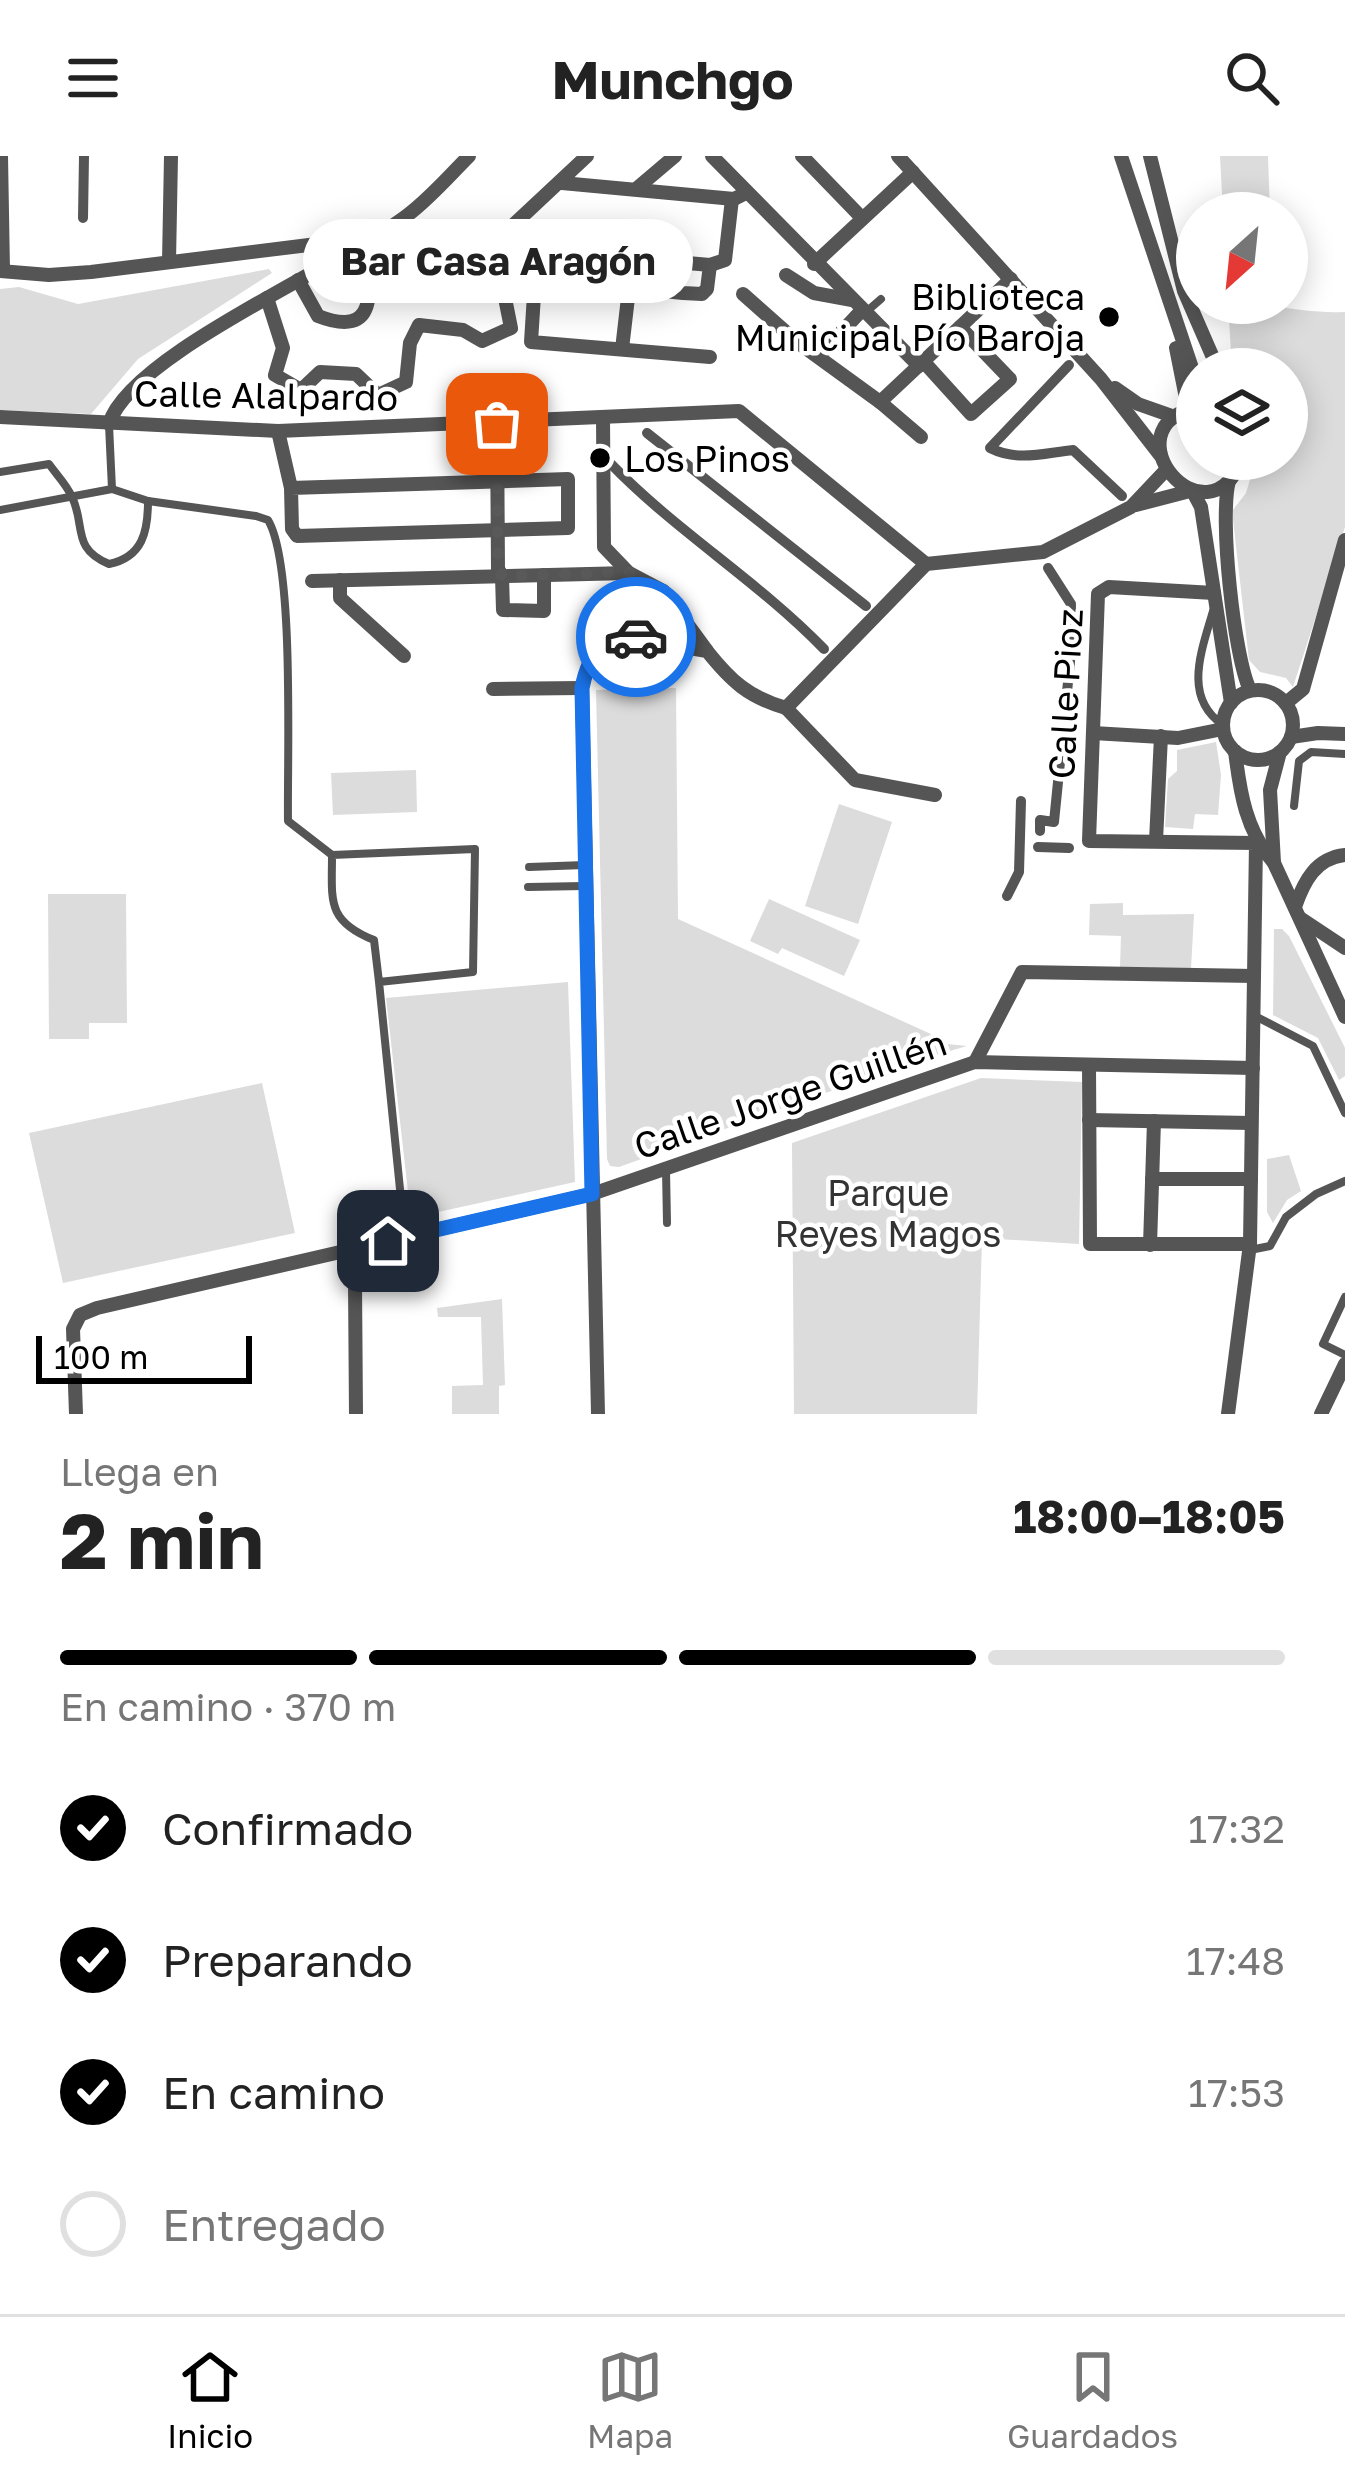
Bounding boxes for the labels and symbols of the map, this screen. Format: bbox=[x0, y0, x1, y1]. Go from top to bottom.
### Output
north arrow bbox=[1176, 192, 1308, 324]
callout: Bar Casa Aragón bbox=[302, 220, 692, 304]
place label: Biblioteca Municipal Pío Baroja bbox=[735, 275, 1085, 359]
marker: Biblioteca Municipal Pío Baroja bbox=[1096, 304, 1122, 330]
street label: Calle Alalpardo bbox=[134, 371, 398, 419]
pin bbox=[446, 373, 548, 475]
place label: Los Pinos bbox=[624, 437, 790, 480]
marker: Los Pinos bbox=[587, 445, 613, 471]
courier bbox=[576, 577, 696, 697]
street label: Calle Pioz bbox=[1039, 608, 1091, 780]
street label: Calle Jorge Guillén bbox=[628, 1020, 952, 1168]
park label: Parque Reyes Magos bbox=[775, 1171, 1001, 1255]
pin bbox=[337, 1190, 439, 1292]
scale bar bbox=[36, 1330, 252, 1383]

